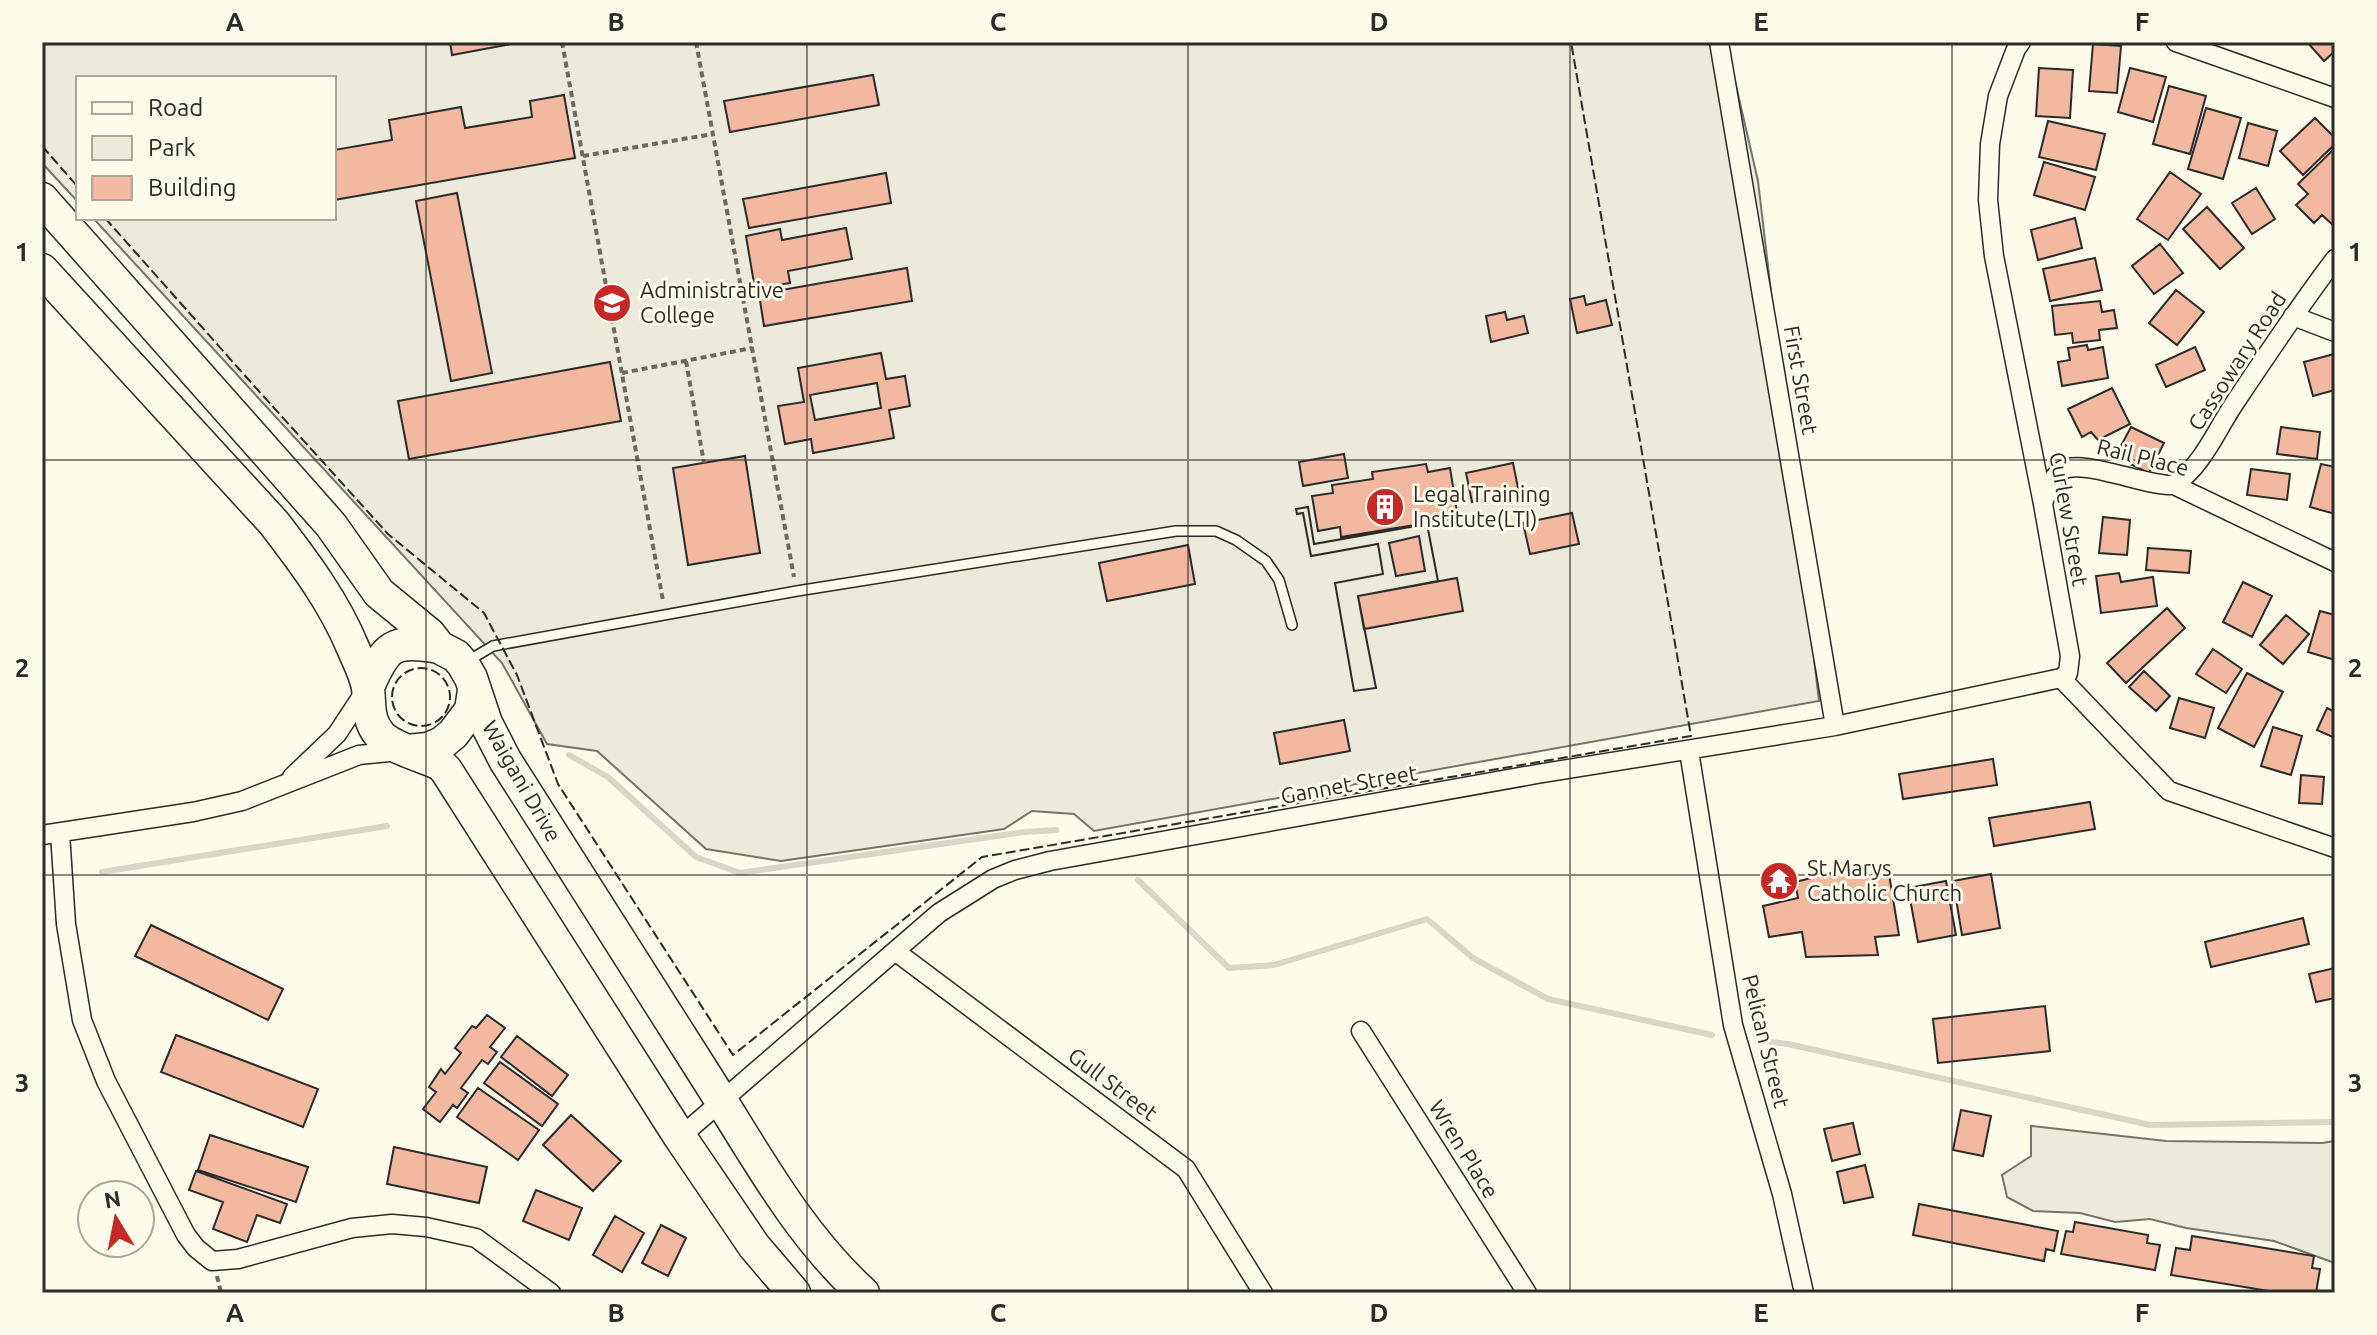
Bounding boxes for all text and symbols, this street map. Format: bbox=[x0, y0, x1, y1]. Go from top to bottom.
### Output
text: A bbox=[226, 7, 245, 36]
text: B bbox=[607, 7, 625, 36]
text: C bbox=[990, 7, 1007, 36]
text: D bbox=[1370, 7, 1388, 36]
text: E bbox=[1753, 7, 1769, 36]
text: F bbox=[2135, 7, 2149, 36]
legend bbox=[76, 76, 336, 220]
text: Road bbox=[148, 94, 203, 121]
text: Park bbox=[148, 134, 196, 161]
text: Building bbox=[148, 174, 236, 201]
text: 1 bbox=[15, 237, 29, 266]
text: 1 bbox=[2348, 237, 2362, 266]
place label: Administrative College bbox=[640, 277, 784, 327]
school or university icon: Administrative College bbox=[591, 282, 633, 324]
street label: Cassowary Road bbox=[2182, 287, 2291, 435]
street label: First Street bbox=[1780, 324, 1823, 437]
street label: Rail Place bbox=[2095, 433, 2192, 480]
street label: Curlew Street bbox=[2045, 450, 2094, 588]
place label: Legal Training Institute(LTI) bbox=[1413, 481, 1551, 532]
building icon: Legal Training Institute(LTI) bbox=[1364, 486, 1406, 528]
text: 2 bbox=[15, 653, 29, 682]
text: 2 bbox=[2348, 653, 2362, 682]
street label: Waigani Drive bbox=[478, 716, 567, 846]
street label: Gannet Street bbox=[1279, 759, 1420, 808]
place label: St Marys Catholic Church bbox=[1807, 855, 1962, 905]
temple icon: St Marys Catholic Church bbox=[1758, 860, 1800, 902]
street label: Pelican Street bbox=[1738, 972, 1795, 1110]
street label: Gull Street bbox=[1064, 1042, 1163, 1125]
text: 3 bbox=[15, 1068, 29, 1097]
text: 3 bbox=[2348, 1068, 2362, 1097]
street label: Wren Place bbox=[1424, 1095, 1504, 1202]
north arrow bbox=[76, 1179, 156, 1259]
text: N bbox=[102, 1185, 123, 1213]
text: A bbox=[226, 1298, 245, 1327]
text: B bbox=[607, 1298, 625, 1327]
text: C bbox=[990, 1298, 1007, 1327]
text: D bbox=[1370, 1298, 1388, 1327]
text: E bbox=[1753, 1298, 1769, 1327]
text: F bbox=[2135, 1298, 2149, 1327]

